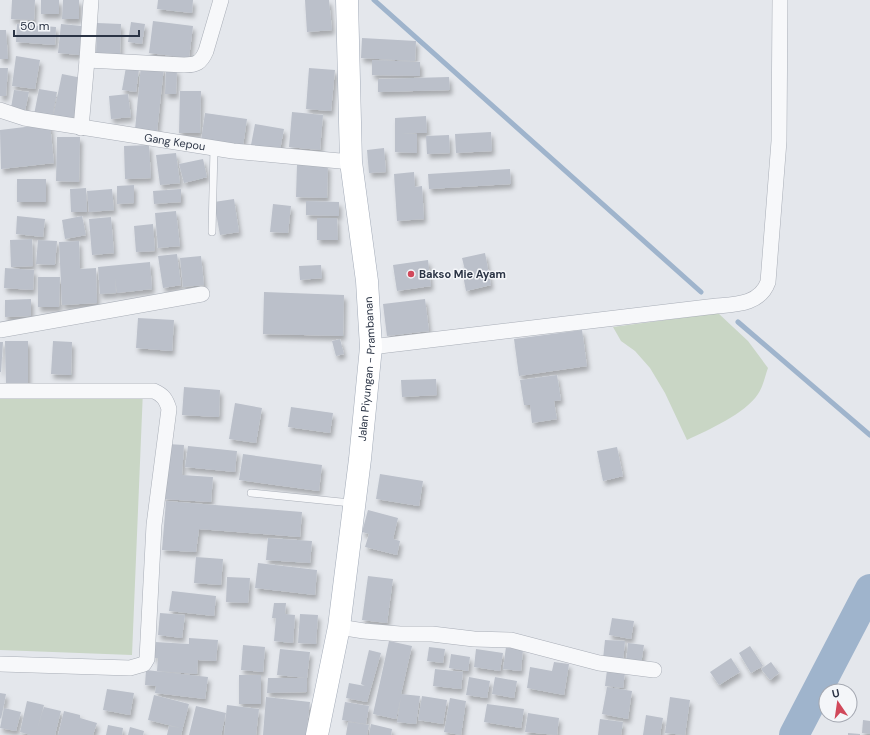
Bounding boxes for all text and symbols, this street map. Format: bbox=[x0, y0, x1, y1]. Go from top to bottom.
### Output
scale bar bbox=[14, 12, 139, 38]
text: 50 m bbox=[20, 18, 49, 34]
street label: Gang Kepou bbox=[143, 130, 206, 154]
place label: Bakso Mie Ayam bbox=[419, 267, 506, 281]
marker: Bakso Mie Ayam bbox=[406, 269, 416, 279]
street label: Jalan Piyungan - Prambanan bbox=[355, 296, 378, 442]
north arrow bbox=[818, 683, 858, 723]
text: U bbox=[830, 686, 841, 701]

